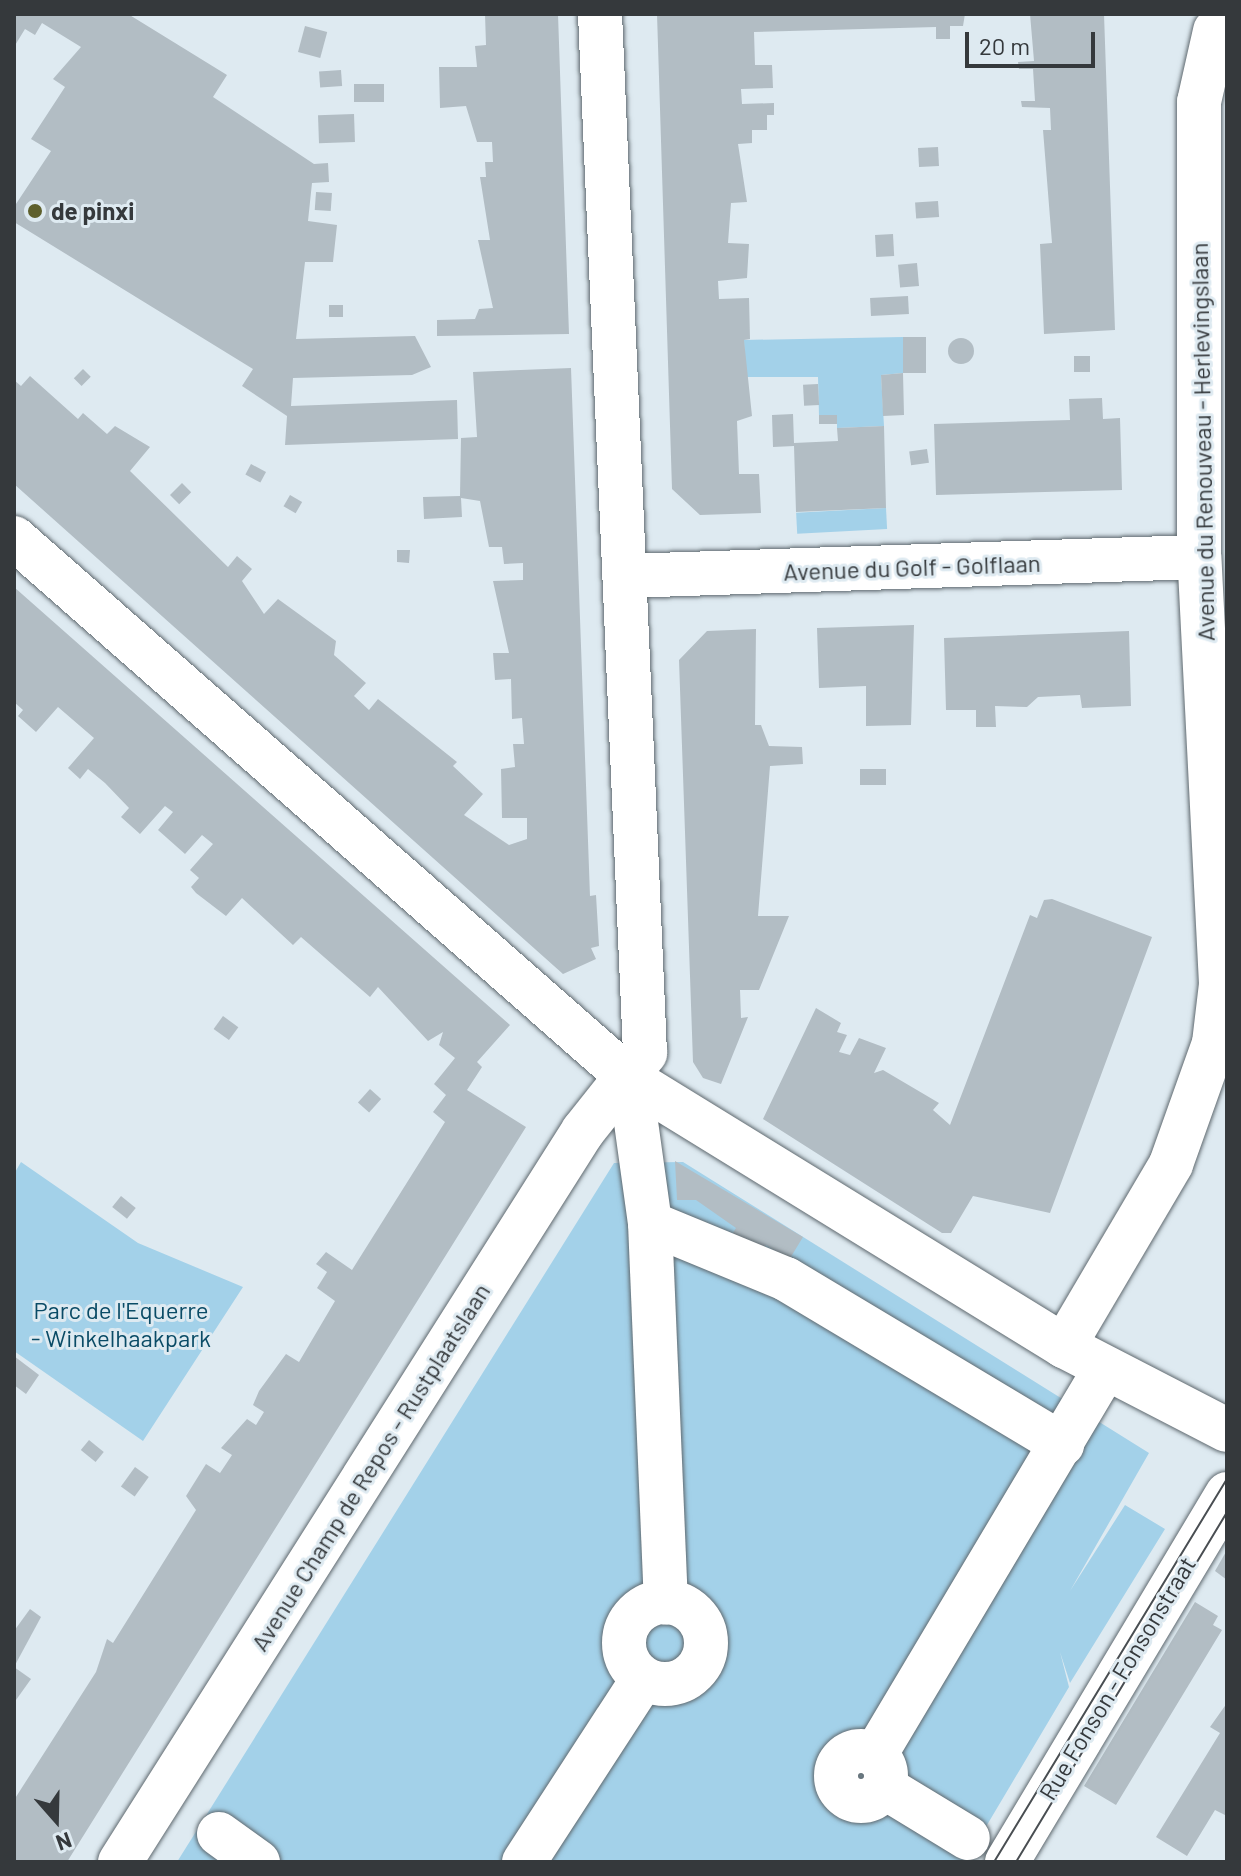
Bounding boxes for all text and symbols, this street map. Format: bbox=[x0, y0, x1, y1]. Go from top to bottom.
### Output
scale bar bbox=[969, 16, 1099, 66]
text: 20 m bbox=[979, 31, 1030, 60]
place label: de pinxi bbox=[51, 197, 134, 225]
marker: de pinxi bbox=[26, 202, 44, 220]
street label: Avenue du Renouveau - Herlevingslaan bbox=[1184, 242, 1220, 642]
street label: Avenue du Golf - Golflaan bbox=[783, 548, 1041, 586]
street label: Avenue Champ de Repos - Rustplaatslaan bbox=[244, 1278, 496, 1656]
park label: Parc de l'Equerre - Winkelhaakpark bbox=[31, 1296, 211, 1352]
street label: Rue Fonson - Fonsonstraat bbox=[1033, 1551, 1201, 1805]
north arrow bbox=[16, 1780, 96, 1860]
text: N bbox=[53, 1828, 76, 1857]

